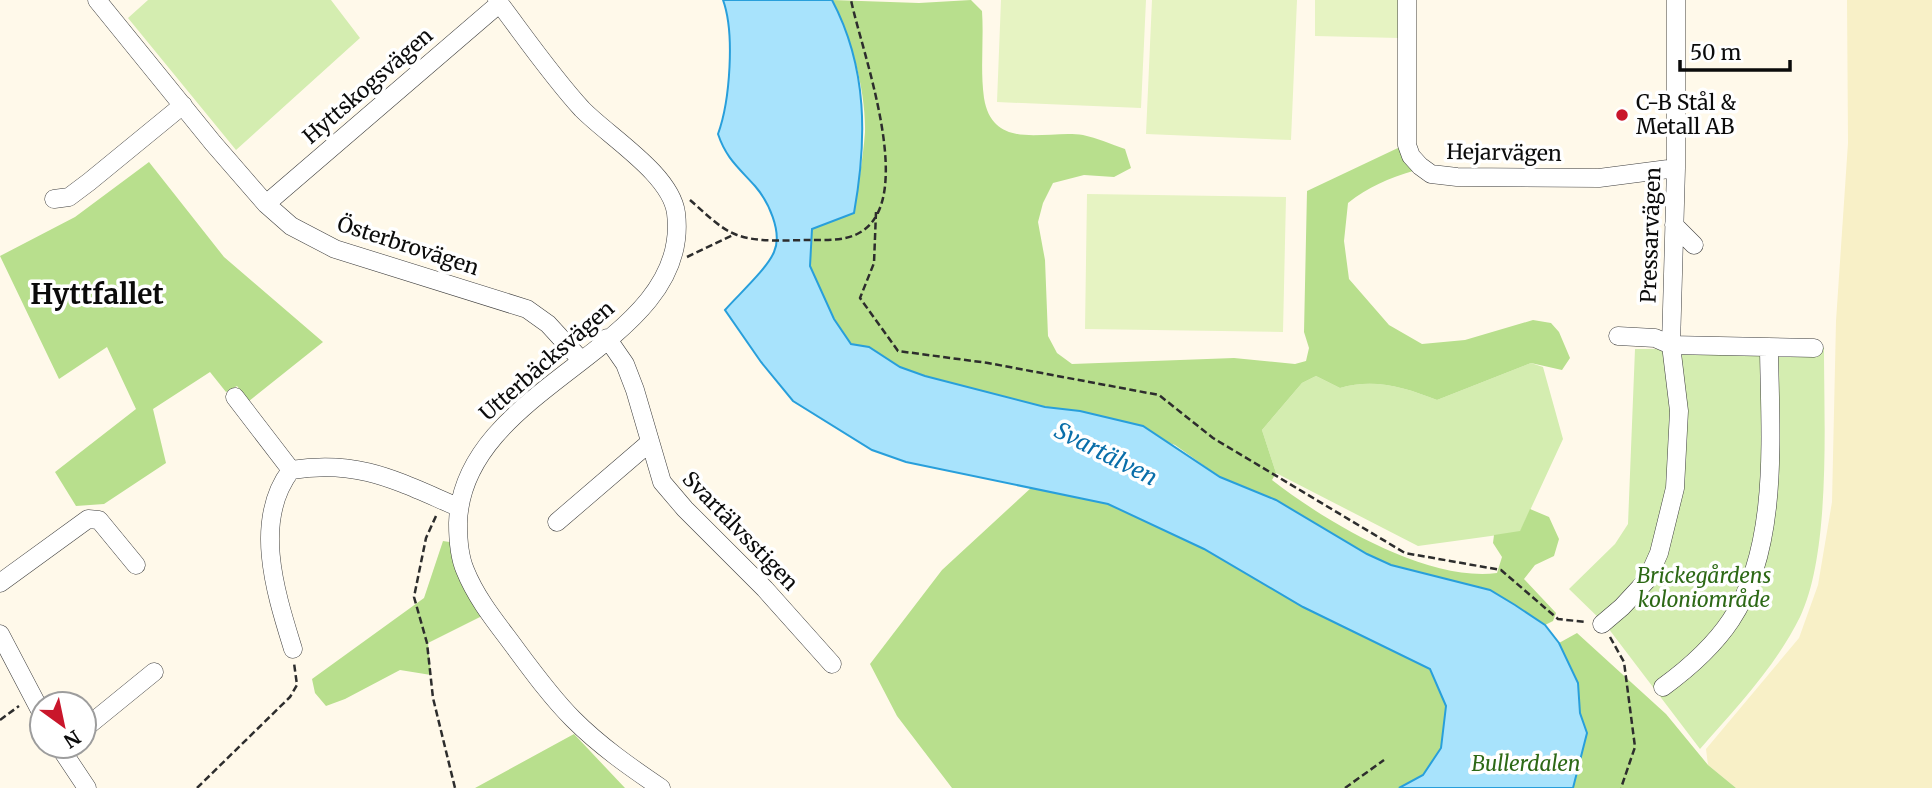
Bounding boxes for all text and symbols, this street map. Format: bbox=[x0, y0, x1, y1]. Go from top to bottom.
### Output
street label: Hyttskogsvägen bbox=[297, 22, 438, 150]
scale bar bbox=[1680, 28, 1790, 72]
text: 50 m bbox=[1690, 39, 1741, 66]
place label: C-B Stål & Metall AB bbox=[1636, 89, 1736, 140]
marker: C-B Stål & Metall AB bbox=[1614, 107, 1630, 123]
street label: Hejarvägen bbox=[1446, 138, 1562, 167]
street label: Pressarvägen bbox=[1635, 166, 1666, 303]
street label: Österbrovägen bbox=[334, 210, 482, 281]
district label: Hyttfallet bbox=[30, 276, 164, 312]
street label: Utterbäcksvägen bbox=[474, 295, 620, 427]
water label: Svartälven bbox=[1050, 415, 1162, 492]
street label: Svartälvsstigen bbox=[677, 465, 804, 596]
park label: Brickegårdens koloniområde bbox=[1637, 562, 1771, 613]
north arrow bbox=[28, 690, 98, 760]
text: N bbox=[59, 725, 85, 753]
park label: Bullerdalen bbox=[1472, 750, 1580, 777]

